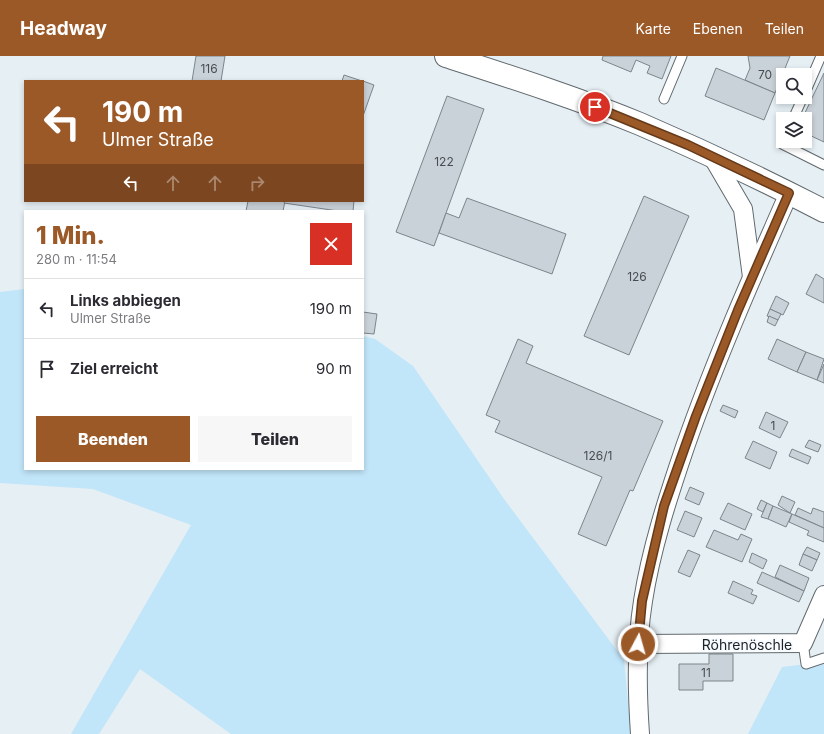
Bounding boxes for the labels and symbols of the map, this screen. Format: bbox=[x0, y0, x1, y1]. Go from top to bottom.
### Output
house number: 116 bbox=[200, 61, 218, 76]
house number: 70 bbox=[758, 67, 772, 82]
pin bbox=[578, 90, 612, 124]
house number: 122 bbox=[434, 154, 454, 169]
house number: 126 bbox=[627, 269, 647, 284]
house number: 1 bbox=[771, 418, 775, 433]
house number: 126/1 bbox=[584, 448, 612, 463]
position arrow bbox=[617, 623, 659, 665]
street label: Röhrenöschle bbox=[702, 636, 792, 653]
house number: 11 bbox=[701, 665, 711, 680]

